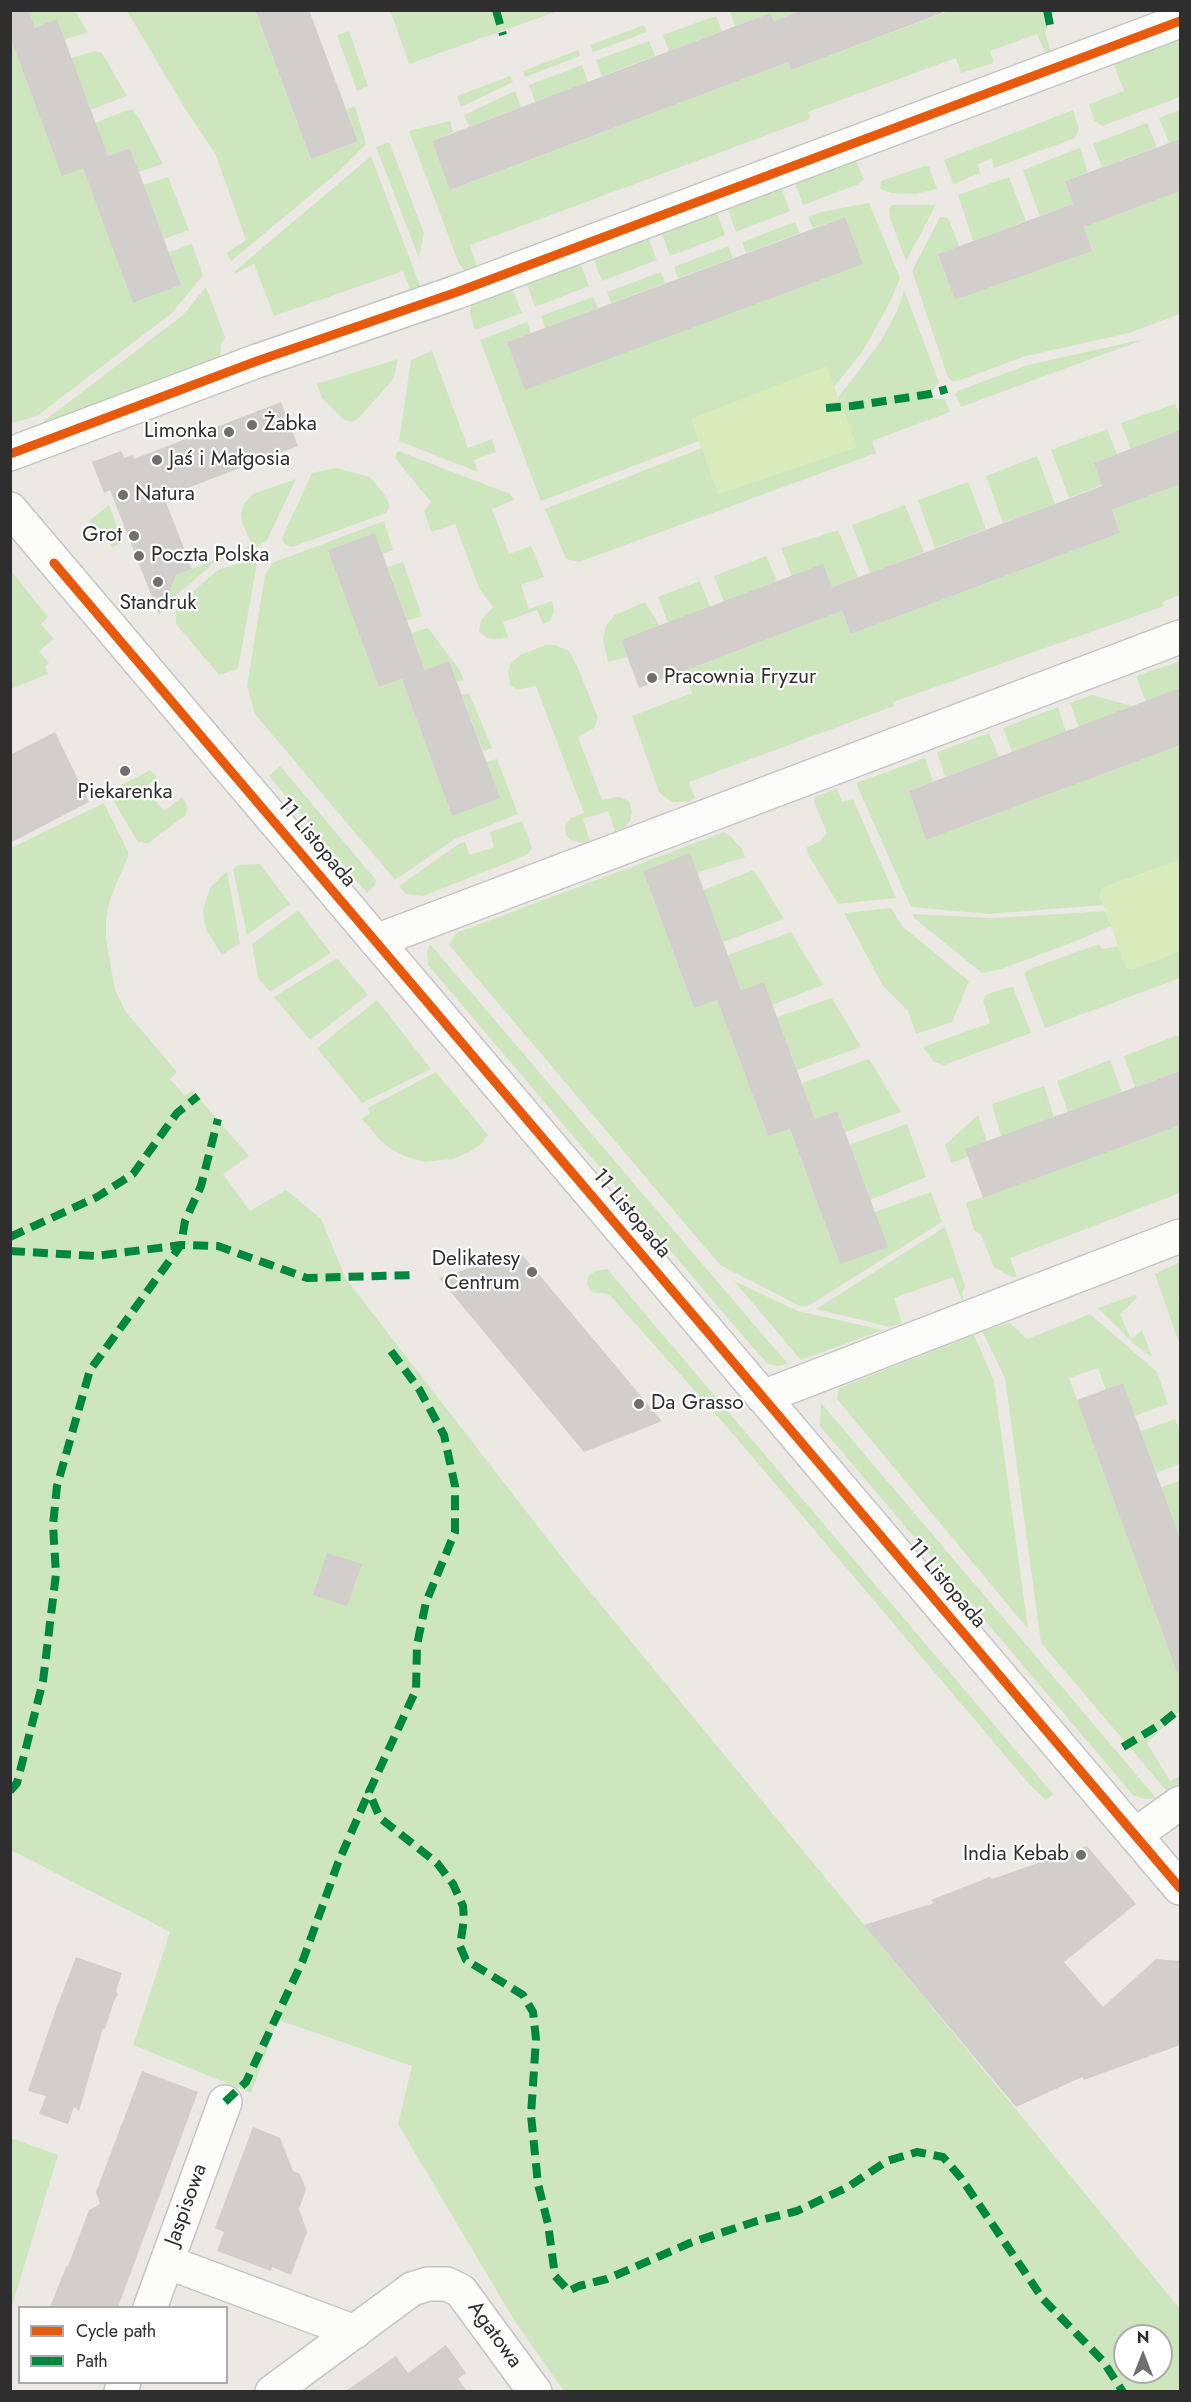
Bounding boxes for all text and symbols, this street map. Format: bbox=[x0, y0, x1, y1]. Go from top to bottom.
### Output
place label: Żabka bbox=[264, 412, 317, 438]
marker: Żabka bbox=[245, 418, 259, 432]
place label: Limonka bbox=[144, 419, 217, 445]
marker: Limonka bbox=[222, 425, 236, 439]
place label: Jaś i Małgosia bbox=[169, 447, 290, 473]
marker: Jaś i Małgosia bbox=[150, 453, 164, 467]
place label: Natura bbox=[135, 482, 195, 508]
marker: Natura bbox=[116, 488, 130, 502]
place label: Grot bbox=[82, 523, 122, 549]
marker: Grot bbox=[127, 529, 141, 543]
place label: Poczta Polska bbox=[151, 543, 269, 569]
marker: Poczta Polska bbox=[132, 549, 146, 563]
marker: Standruk bbox=[151, 575, 165, 589]
place label: Standruk bbox=[119, 591, 197, 617]
place label: Pracownia Fryzur bbox=[664, 665, 816, 691]
marker: Pracownia Fryzur bbox=[645, 671, 659, 685]
marker: Piekarenka bbox=[118, 764, 132, 778]
place label: Piekarenka bbox=[77, 780, 173, 806]
street label: 11 Listopada bbox=[271, 793, 361, 893]
street label: 11 Listopada bbox=[586, 1164, 676, 1264]
place label: Delikatesy Centrum bbox=[432, 1247, 520, 1297]
marker: Delikatesy Centrum bbox=[525, 1265, 539, 1279]
place label: Da Grasso bbox=[651, 1391, 744, 1417]
marker: Da Grasso bbox=[632, 1397, 646, 1411]
street label: 11 Listopada bbox=[901, 1534, 991, 1634]
place label: India Kebab bbox=[963, 1842, 1069, 1868]
marker: India Kebab bbox=[1074, 1848, 1088, 1862]
street label: Jaspisowa bbox=[161, 2161, 213, 2249]
street label: Agatowa bbox=[461, 2297, 527, 2373]
legend bbox=[18, 2306, 228, 2384]
text: Cycle path bbox=[76, 2318, 156, 2344]
north arrow bbox=[1113, 2324, 1173, 2384]
text: N bbox=[1137, 2326, 1149, 2349]
text: Path bbox=[76, 2348, 108, 2374]

